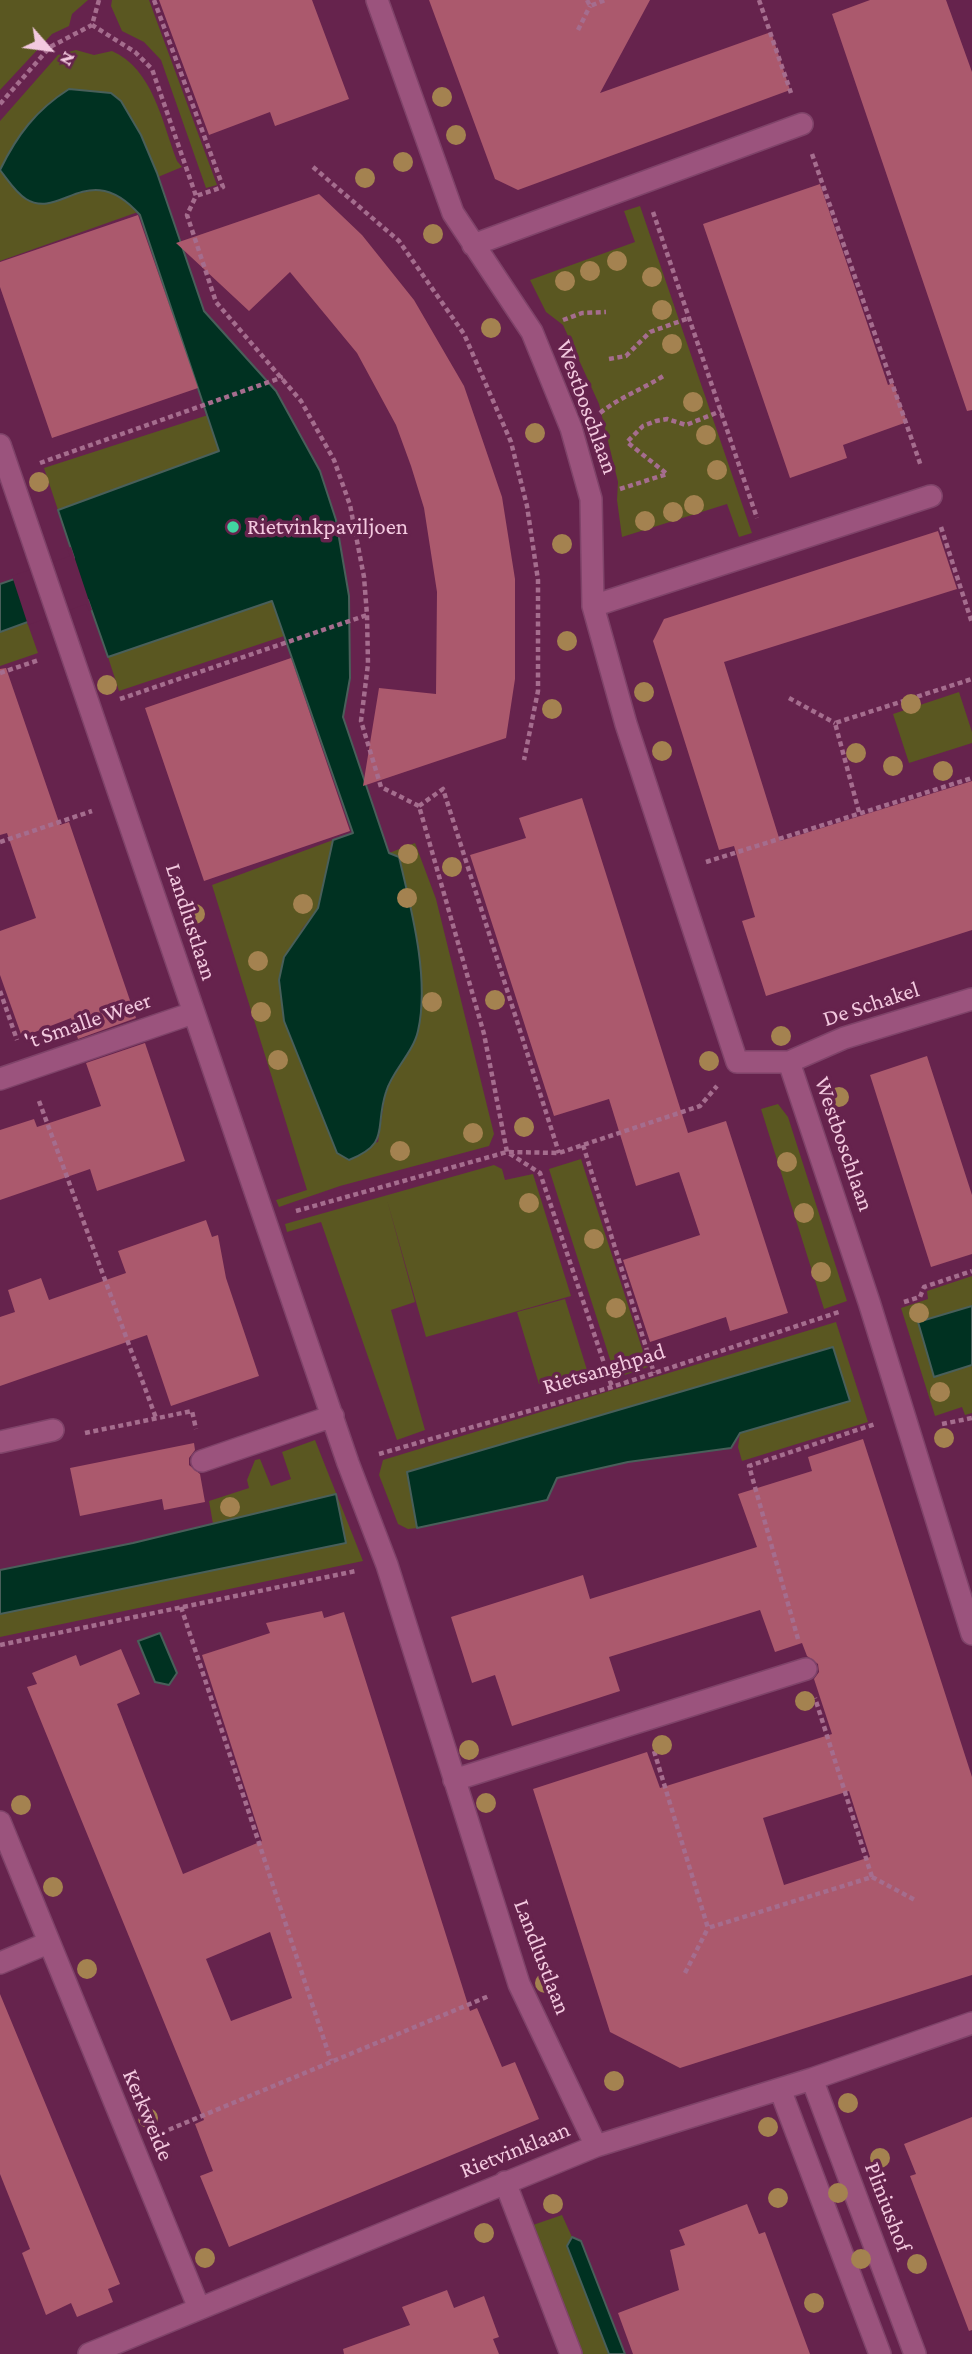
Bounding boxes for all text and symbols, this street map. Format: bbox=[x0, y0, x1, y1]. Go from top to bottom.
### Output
north arrow bbox=[14, 14, 84, 84]
text: N bbox=[56, 48, 80, 70]
street label: Westboschlaan bbox=[550, 336, 624, 478]
place label: Rietvinkpaviljoen bbox=[247, 513, 408, 541]
marker: Rietvinkpaviljoen bbox=[225, 519, 241, 535]
street label: Landlustlaan bbox=[159, 860, 223, 984]
street label: De Schakel bbox=[819, 975, 923, 1033]
street label: 't Smalle Weer bbox=[21, 986, 155, 1056]
street label: Westboschlaan bbox=[808, 1073, 880, 1215]
street label: Rietsanghpad bbox=[539, 1337, 669, 1401]
street label: Landlustlaan bbox=[507, 1896, 577, 2018]
street label: Kerkweide bbox=[116, 2065, 180, 2165]
street label: Rietvinklaan bbox=[456, 2115, 574, 2185]
street label: Pliniushof bbox=[858, 2158, 918, 2256]

